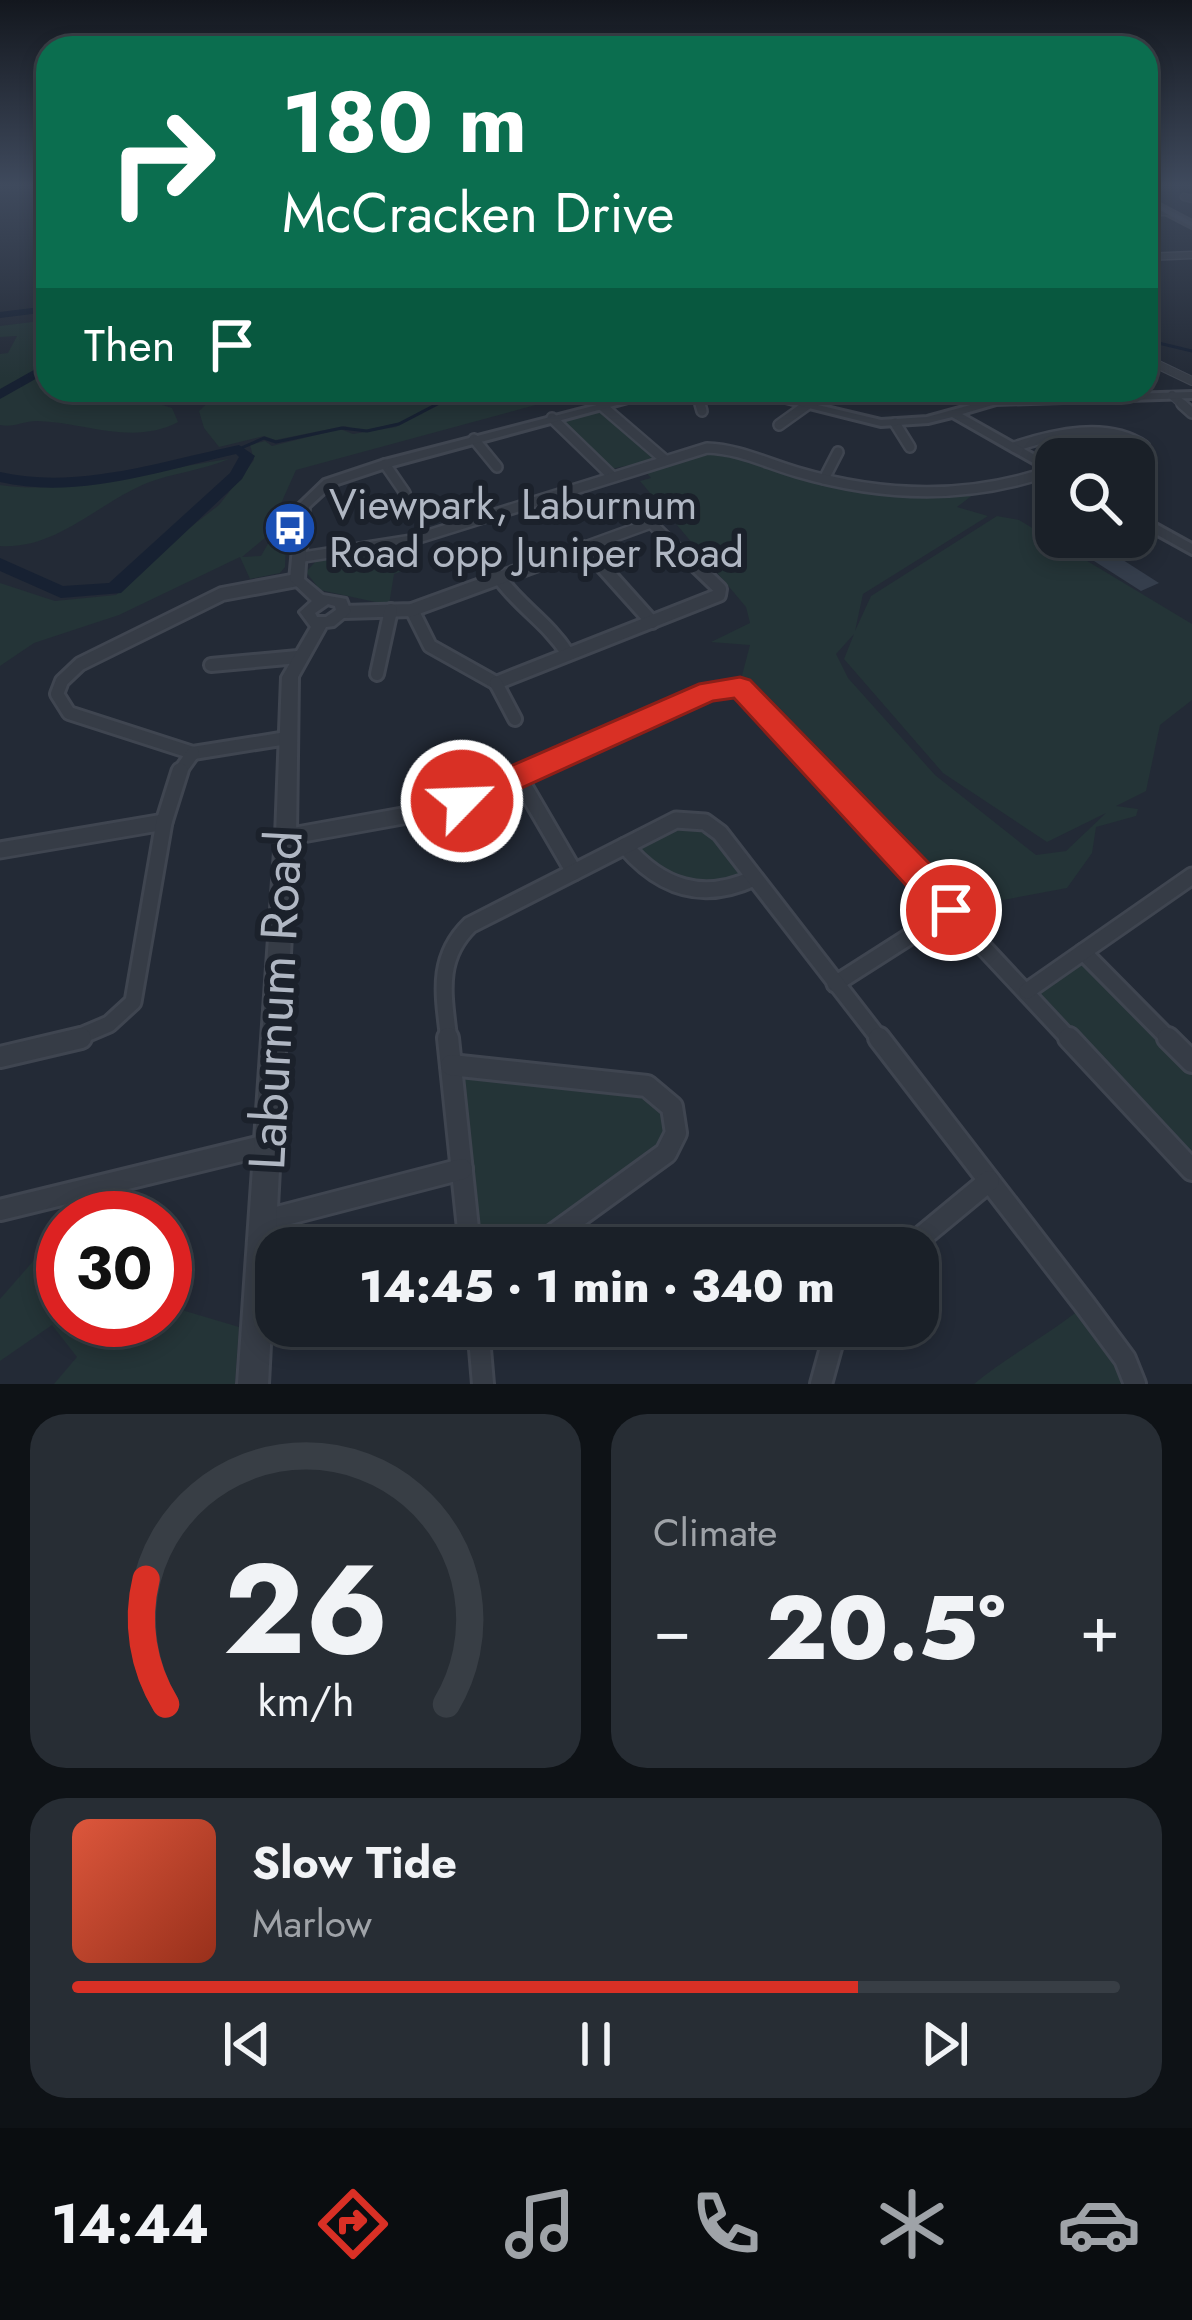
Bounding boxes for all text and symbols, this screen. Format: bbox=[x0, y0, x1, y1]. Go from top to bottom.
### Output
text: 180 m bbox=[282, 62, 527, 184]
icon: right bbox=[84, 84, 240, 240]
text: McCracken Drive bbox=[282, 174, 674, 252]
icon: arrive bbox=[199, 312, 265, 378]
text: Then bbox=[84, 313, 175, 378]
map controls bbox=[1035, 438, 1155, 558]
button: search bbox=[1035, 438, 1155, 558]
place label: Viewpark, Laburnum Road opp Juniper Road bbox=[329, 474, 744, 583]
bus stop icon: Viewpark, Laburnum Road opp Juniper Road bbox=[262, 500, 318, 556]
position arrow bbox=[399, 738, 525, 864]
street label: Laburnum Road bbox=[229, 829, 321, 1171]
pin bbox=[900, 859, 1002, 961]
icon: arrive bbox=[918, 877, 984, 943]
speed limit sign: 30 bbox=[36, 1191, 192, 1347]
text: 14:45 · 1 min · 340 m bbox=[359, 1254, 835, 1319]
text: Climate bbox=[653, 1504, 777, 1561]
text: 26 bbox=[223, 1519, 388, 1700]
text: 20.5° bbox=[766, 1563, 1006, 1693]
text: − bbox=[653, 1581, 692, 1677]
text: + bbox=[1079, 1581, 1120, 1677]
text: km/h bbox=[257, 1670, 354, 1732]
text: Slow Tide bbox=[252, 1830, 457, 1895]
text: Marlow bbox=[252, 1895, 372, 1952]
icon: previous bbox=[214, 2011, 280, 2077]
icon: pause bbox=[563, 2011, 629, 2077]
icon: next bbox=[912, 2011, 978, 2077]
icon: directions bbox=[311, 2182, 395, 2266]
icon: music bbox=[498, 2182, 582, 2266]
icon: phone bbox=[684, 2182, 768, 2266]
icon: climate bbox=[870, 2182, 954, 2266]
icon: car bbox=[1057, 2182, 1141, 2266]
text: 14:44 bbox=[51, 2185, 209, 2263]

